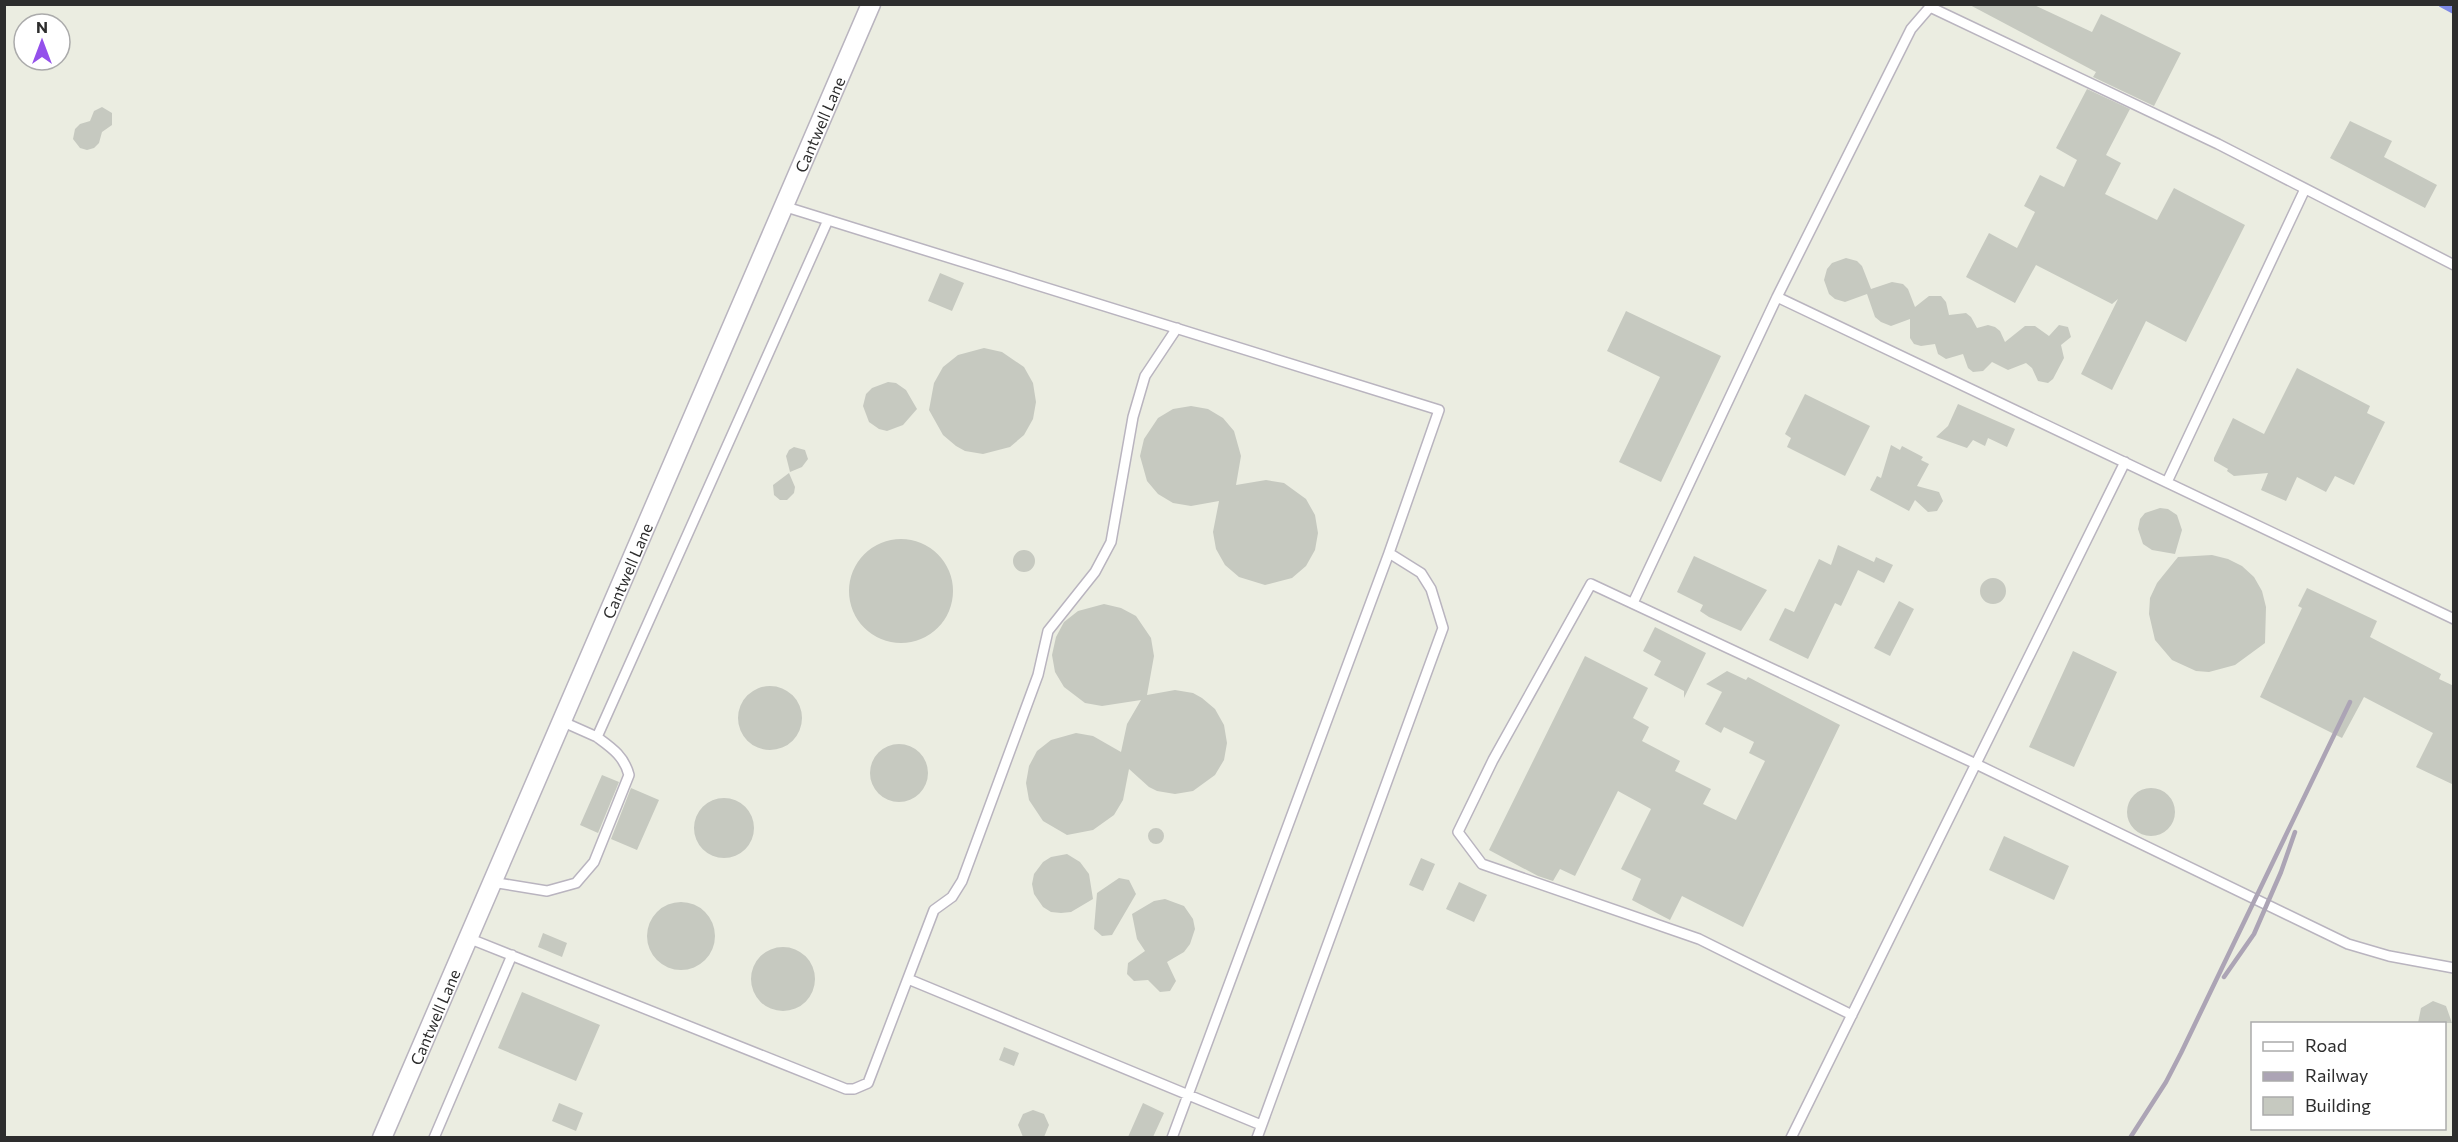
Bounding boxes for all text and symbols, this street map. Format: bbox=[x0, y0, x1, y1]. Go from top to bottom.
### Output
north arrow bbox=[12, 12, 72, 72]
text: N bbox=[36, 17, 48, 36]
street label: Cantwell Lane bbox=[790, 73, 848, 175]
street label: Cantwell Lane bbox=[598, 520, 656, 621]
street label: Cantwell Lane bbox=[405, 966, 463, 1068]
legend bbox=[2251, 1022, 2446, 1130]
text: Road bbox=[2305, 1034, 2347, 1056]
text: Railway bbox=[2305, 1064, 2368, 1086]
text: Building bbox=[2305, 1094, 2371, 1116]

